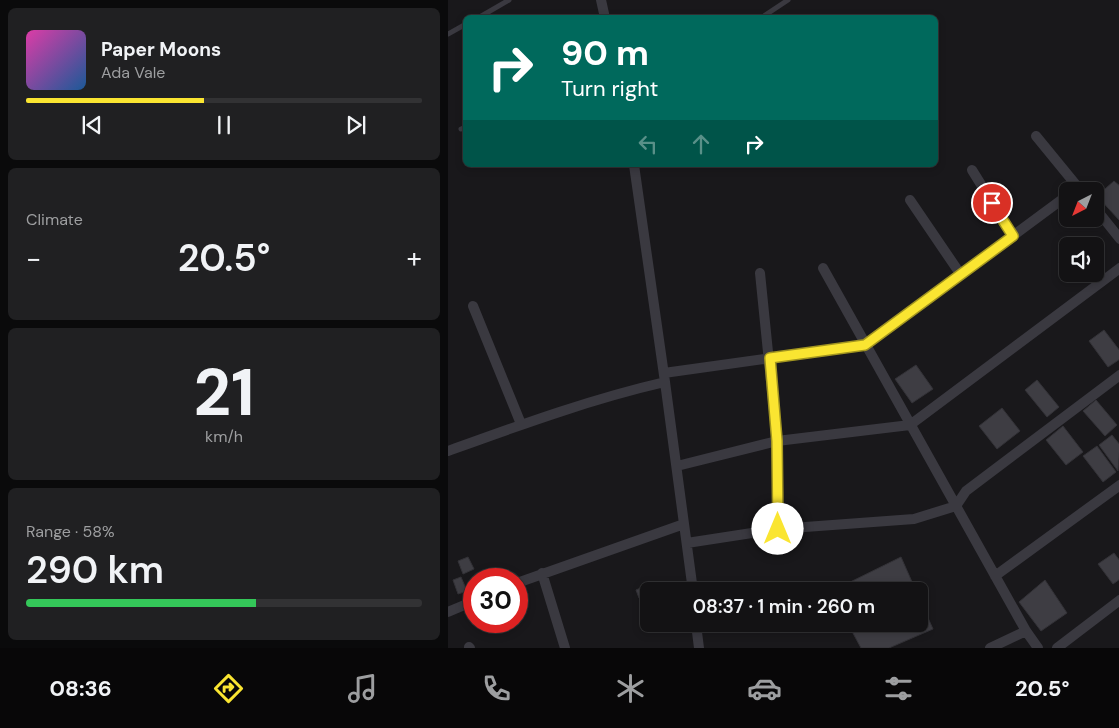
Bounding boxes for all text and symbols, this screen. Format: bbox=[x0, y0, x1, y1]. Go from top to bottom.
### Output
text: 90 m bbox=[561, 30, 649, 76]
icon: right bbox=[478, 35, 543, 100]
text: Paper Moons bbox=[101, 37, 221, 62]
text: Ada Vale bbox=[101, 62, 165, 83]
text: Turn right bbox=[561, 74, 658, 103]
icon: previous bbox=[78, 111, 106, 139]
icon: pause bbox=[210, 111, 238, 139]
icon: next bbox=[342, 111, 370, 139]
icon: left bbox=[634, 130, 662, 158]
icon: ahead bbox=[687, 130, 715, 158]
icon: right bbox=[740, 130, 768, 158]
pin bbox=[971, 182, 1013, 224]
north arrow bbox=[1059, 182, 1104, 228]
map controls bbox=[1059, 182, 1104, 282]
icon: arrive bbox=[978, 189, 1006, 217]
text: Climate bbox=[26, 209, 83, 230]
text: 20.5° bbox=[178, 233, 270, 283]
button: sound bbox=[1059, 237, 1104, 282]
text: − bbox=[26, 240, 41, 277]
text: + bbox=[407, 240, 422, 277]
text: 21 bbox=[193, 351, 255, 435]
text: km/h bbox=[205, 426, 243, 447]
position arrow bbox=[751, 502, 803, 554]
text: Range · 58% bbox=[26, 521, 115, 542]
text: 290 km bbox=[26, 545, 164, 595]
speed limit sign: 30 bbox=[463, 568, 528, 633]
text: 08:37 · 1 min · 260 m bbox=[693, 594, 875, 619]
icon: directions bbox=[211, 671, 246, 706]
icon: music bbox=[345, 671, 380, 706]
icon: phone bbox=[479, 671, 514, 706]
icon: climate bbox=[613, 671, 648, 706]
icon: car bbox=[747, 671, 782, 706]
icon: filters bbox=[881, 671, 916, 706]
text: 08:36 bbox=[50, 674, 112, 703]
text: 20.5° bbox=[1015, 674, 1069, 703]

